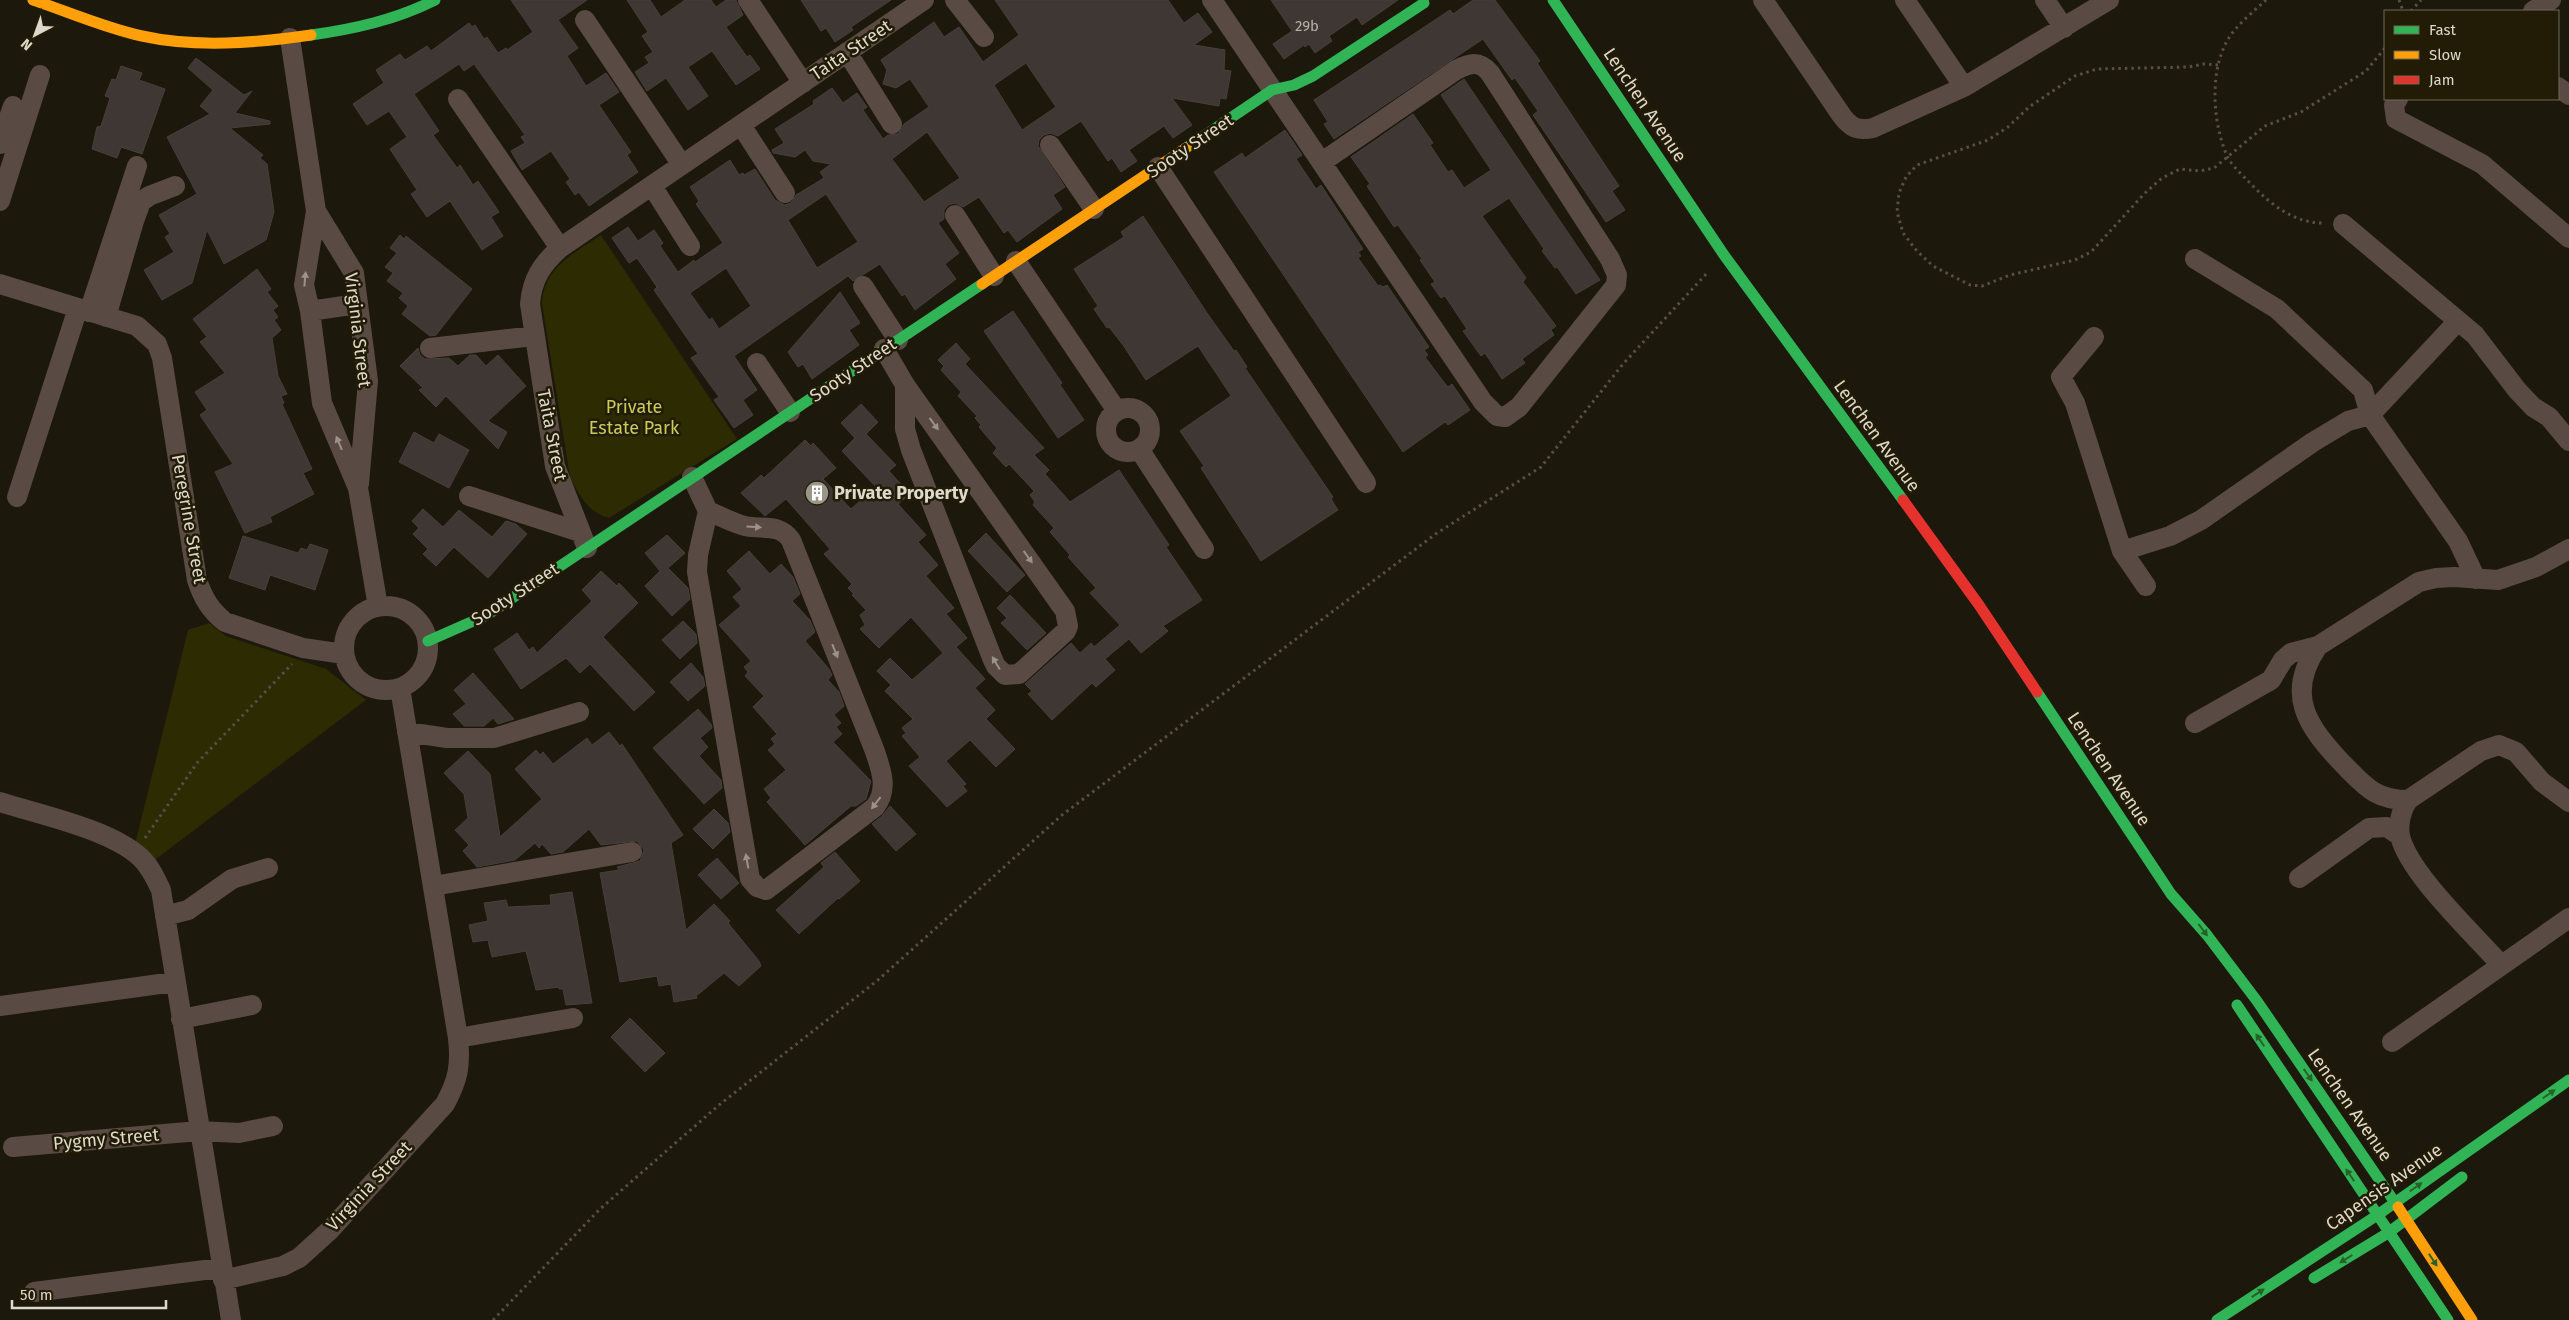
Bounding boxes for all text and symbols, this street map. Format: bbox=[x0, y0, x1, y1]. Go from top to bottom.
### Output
north arrow bbox=[10, 10, 60, 60]
legend bbox=[2384, 10, 2559, 100]
street label: Taita Street bbox=[806, 15, 896, 85]
house number: 29b bbox=[1295, 17, 1319, 35]
text: Fast bbox=[2429, 21, 2456, 39]
text: N bbox=[18, 35, 36, 54]
street label: Lenchen Avenue bbox=[1599, 44, 1691, 166]
text: Slow bbox=[2429, 46, 2461, 64]
text: Jam bbox=[2429, 71, 2455, 89]
street label: Sooty Street bbox=[1143, 109, 1238, 183]
one-way arrow bbox=[301, 270, 309, 286]
street label: Virginia Street bbox=[340, 271, 376, 389]
street label: Sooty Street bbox=[806, 333, 901, 407]
street label: Lenchen Avenue bbox=[1829, 376, 1925, 496]
street label: Taita Street bbox=[532, 387, 572, 483]
park label: Private Estate Park bbox=[589, 396, 680, 439]
one-way arrow bbox=[928, 418, 938, 431]
one-way arrow bbox=[335, 436, 343, 450]
street label: Peregrine Street bbox=[167, 452, 211, 586]
building icon: Private Property bbox=[804, 480, 830, 506]
place label: Private Property bbox=[834, 482, 969, 504]
one-way arrow bbox=[746, 523, 762, 531]
one-way arrow bbox=[1023, 550, 1033, 564]
street label: Sooty Street bbox=[467, 557, 563, 630]
one-way arrow bbox=[832, 644, 840, 659]
one-way arrow bbox=[991, 657, 1000, 670]
street label: Lenchen Avenue bbox=[2063, 708, 2155, 830]
one-way arrow bbox=[871, 796, 881, 810]
one-way arrow bbox=[743, 853, 751, 869]
one-way arrow bbox=[2198, 923, 2209, 936]
one-way arrow bbox=[2255, 1033, 2265, 1046]
street label: Lenchen Avenue bbox=[2303, 1044, 2397, 1166]
one-way arrow bbox=[2303, 1068, 2313, 1081]
one-way arrow bbox=[2542, 1089, 2556, 1099]
street label: Pygmy Street bbox=[52, 1123, 160, 1155]
street label: Virginia Street bbox=[322, 1136, 417, 1236]
street label: Capensis Avenue bbox=[2322, 1139, 2446, 1235]
one-way arrow bbox=[2345, 1168, 2354, 1182]
one-way arrow bbox=[2409, 1182, 2423, 1192]
one-way arrow bbox=[2428, 1253, 2438, 1266]
one-way arrow bbox=[2340, 1254, 2353, 1263]
scale bar bbox=[12, 1278, 166, 1310]
text: 50 m bbox=[20, 1286, 53, 1304]
one-way arrow bbox=[2251, 1288, 2265, 1298]

